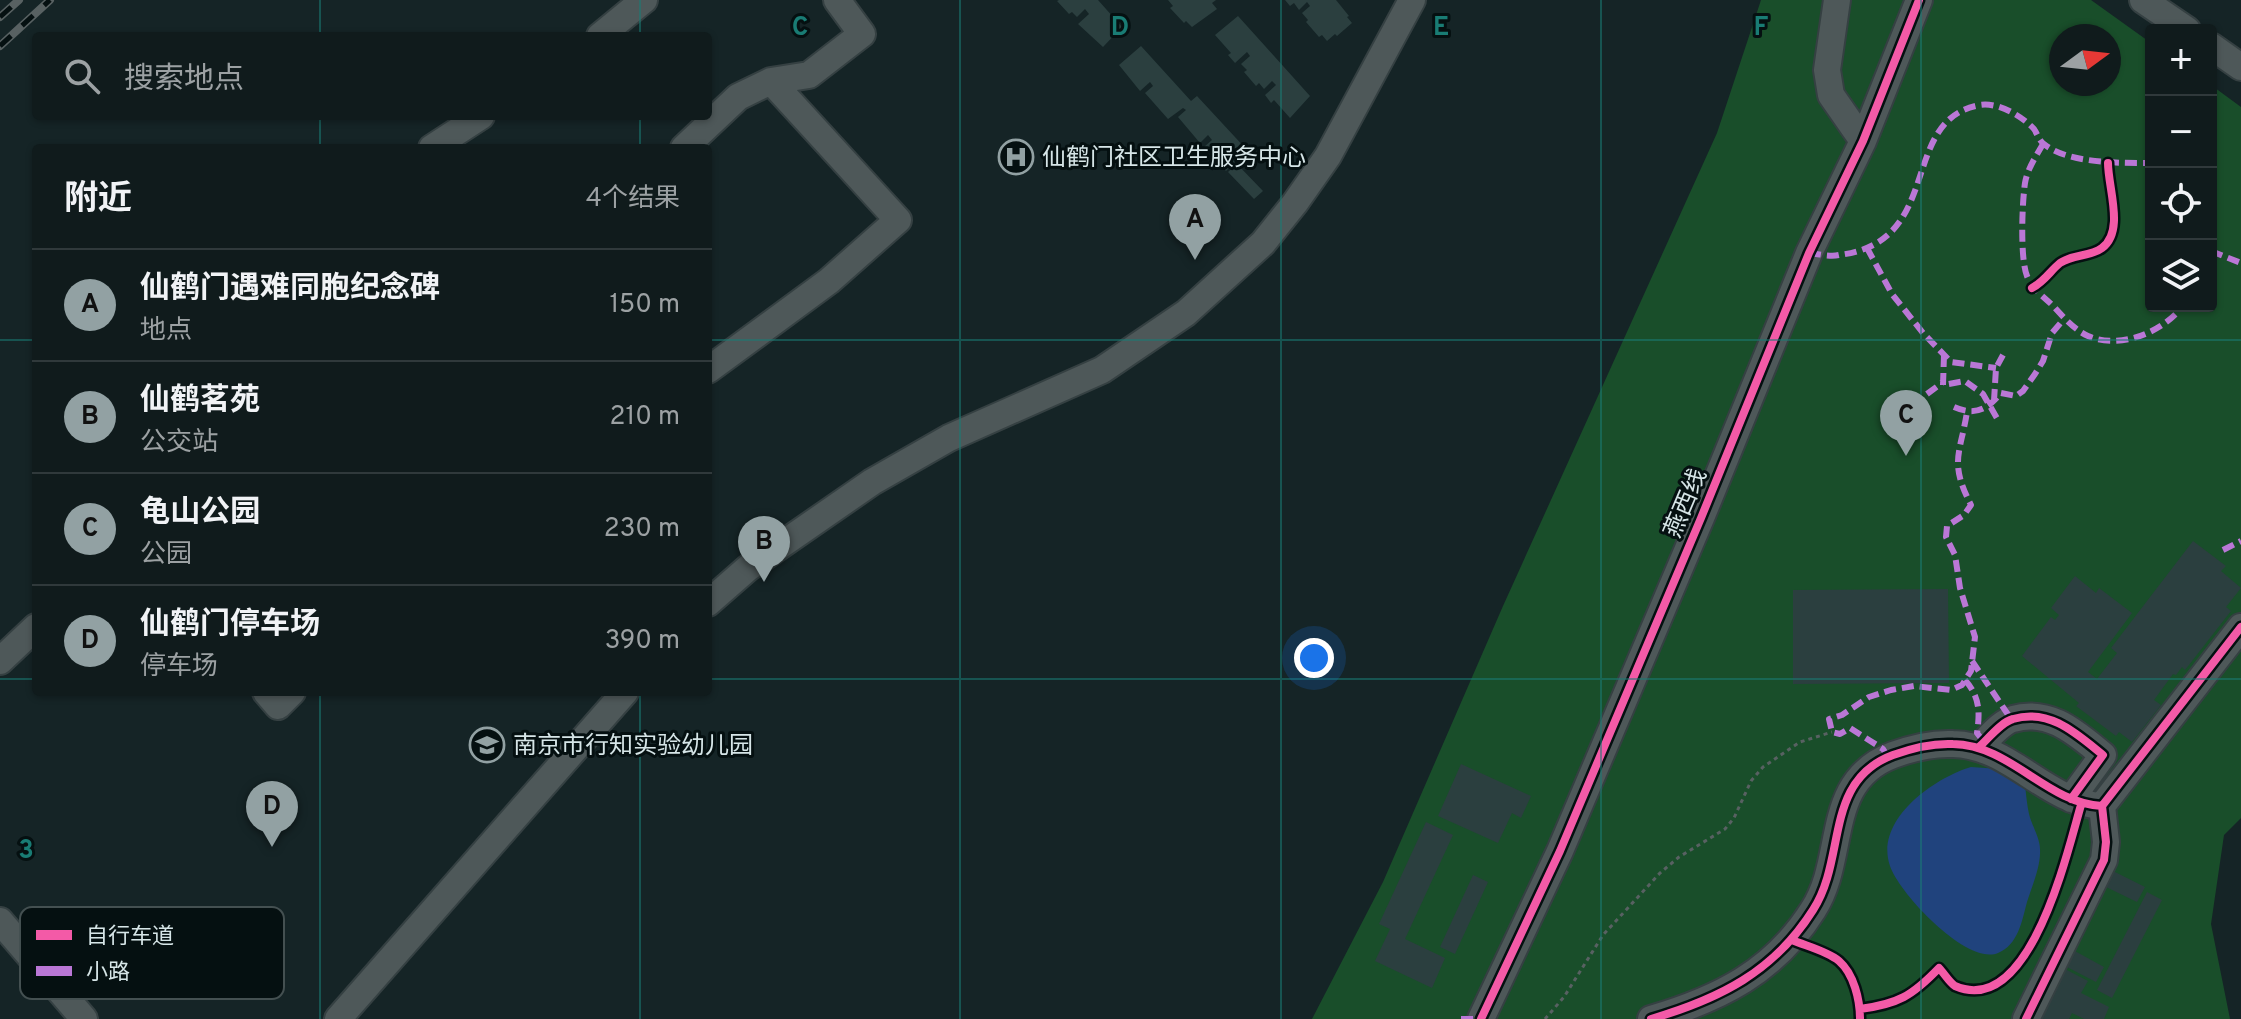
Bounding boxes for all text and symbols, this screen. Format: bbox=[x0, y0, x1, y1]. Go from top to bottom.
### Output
text: C bbox=[792, 12, 808, 45]
text: D bbox=[1111, 12, 1129, 45]
text: E bbox=[1433, 12, 1449, 45]
text: F bbox=[1754, 12, 1769, 45]
north arrow bbox=[2049, 24, 2121, 96]
map controls bbox=[2145, 24, 2217, 312]
button: + bbox=[2145, 24, 2217, 96]
search box bbox=[32, 32, 712, 120]
icon: search bbox=[60, 54, 104, 98]
text: 搜索地点 bbox=[124, 62, 244, 99]
button: − bbox=[2145, 96, 2217, 168]
hospital icon: 仙鹤门社区卫生服务中心 bbox=[997, 138, 1035, 176]
place label: 仙鹤门社区卫生服务中心 bbox=[1042, 144, 1306, 174]
button: locate bbox=[2145, 168, 2217, 240]
text: 附近 bbox=[64, 179, 132, 222]
text: 4个结果 bbox=[586, 183, 680, 216]
pin: A bbox=[1169, 194, 1221, 260]
button: layers bbox=[2145, 240, 2217, 312]
text: 仙鹤门遇难同胞纪念碑 bbox=[140, 271, 440, 308]
text: A bbox=[81, 289, 99, 322]
text: 150 m bbox=[609, 289, 680, 322]
text: 地点 bbox=[140, 315, 192, 348]
text: 仙鹤茗苑 bbox=[140, 383, 260, 420]
pin: C bbox=[1880, 390, 1932, 456]
text: B bbox=[81, 401, 99, 434]
text: 210 m bbox=[610, 401, 680, 434]
text: 公交站 bbox=[140, 427, 218, 460]
street label: 燕西线 bbox=[1659, 465, 1715, 543]
text: 龟山公园 bbox=[140, 495, 260, 532]
text: C bbox=[82, 513, 98, 546]
text: 230 m bbox=[604, 513, 680, 546]
pin: B bbox=[738, 516, 790, 582]
text: 公园 bbox=[140, 539, 192, 572]
text: 仙鹤门停车场 bbox=[140, 607, 320, 644]
text: D bbox=[81, 625, 99, 658]
text: 390 m bbox=[605, 625, 680, 658]
your location bbox=[1294, 638, 1334, 678]
text: 停车场 bbox=[140, 651, 218, 684]
school or university icon: 南京市行知实验幼儿园 bbox=[468, 726, 506, 764]
place label: 南京市行知实验幼儿园 bbox=[513, 732, 753, 762]
pin: D bbox=[246, 781, 298, 847]
text: 3 bbox=[18, 835, 34, 868]
legend bbox=[20, 907, 284, 999]
text: 自行车道 bbox=[86, 924, 174, 951]
text: 小路 bbox=[86, 960, 130, 987]

